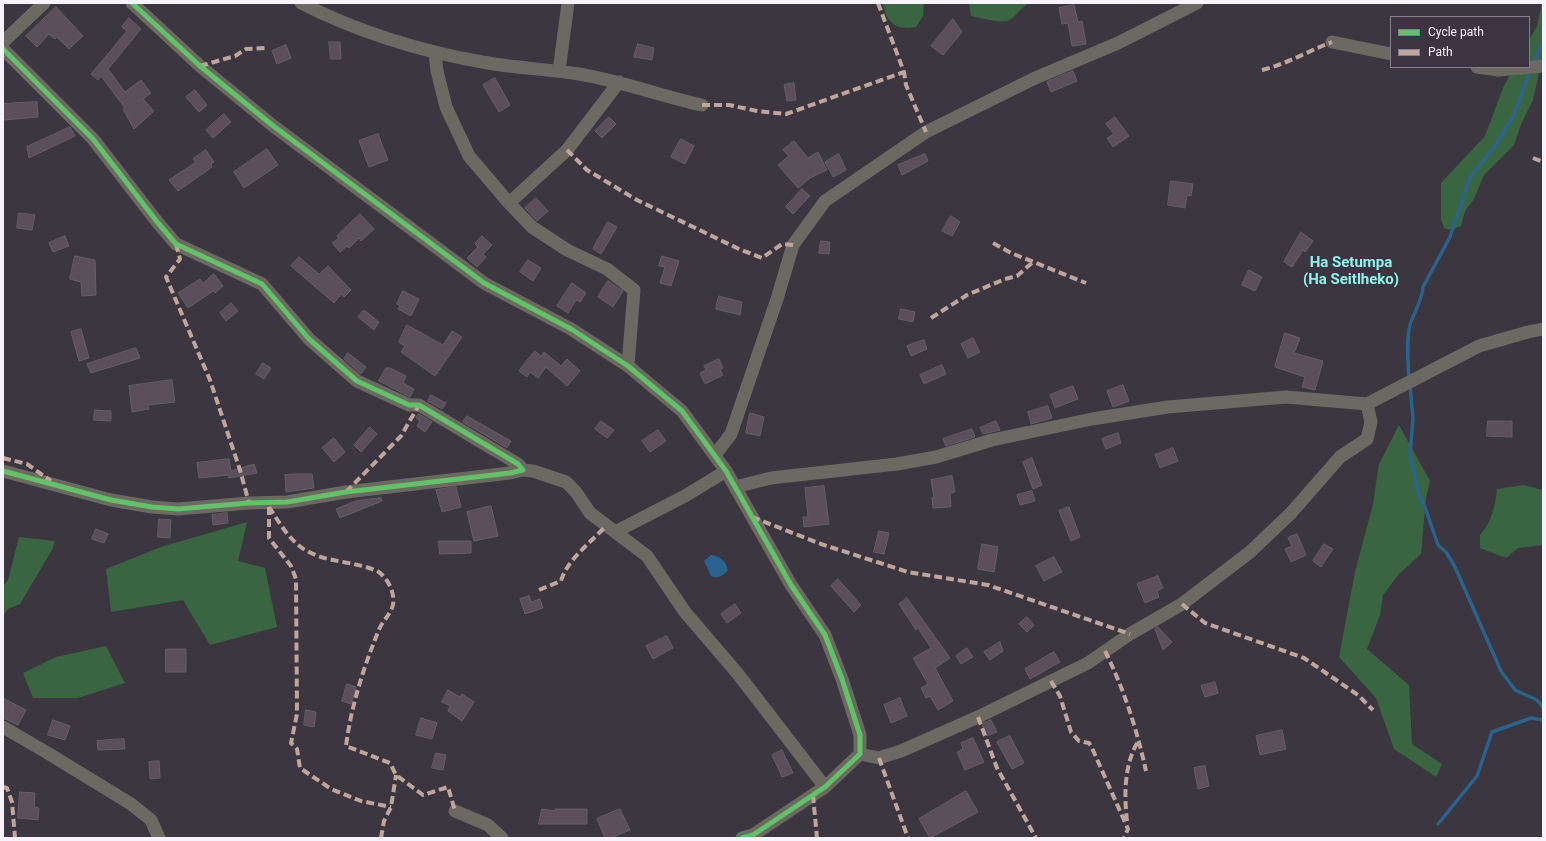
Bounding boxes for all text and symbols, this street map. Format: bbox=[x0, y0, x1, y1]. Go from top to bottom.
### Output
legend bbox=[1390, 16, 1530, 68]
text: Cycle path bbox=[1428, 25, 1484, 39]
text: Path bbox=[1428, 45, 1453, 59]
district label: Ha Setumpa (Ha Seitlheko) bbox=[1303, 254, 1399, 289]

